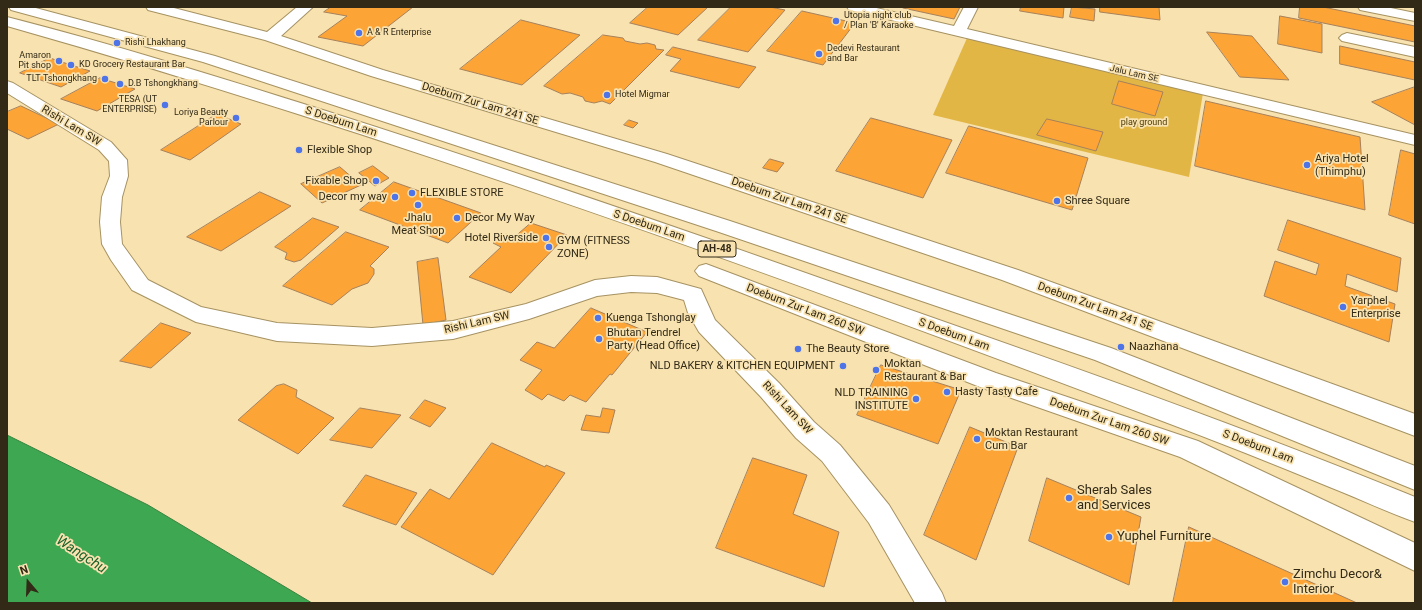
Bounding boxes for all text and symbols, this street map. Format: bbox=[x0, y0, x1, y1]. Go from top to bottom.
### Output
place label: Utopia night club / Plan 'B' Karaoke bbox=[844, 11, 914, 32]
marker: Utopia night club / Plan 'B' Karaoke bbox=[831, 16, 841, 26]
marker: A & R Enterprise bbox=[354, 28, 364, 38]
place label: A & R Enterprise bbox=[367, 28, 431, 38]
marker: Rishi Lhakhang bbox=[112, 38, 122, 48]
place label: Rishi Lhakhang bbox=[125, 38, 186, 48]
place label: Dedevi Restaurant and Bar bbox=[827, 44, 900, 65]
marker: Dedevi Restaurant and Bar bbox=[814, 49, 824, 59]
place label: Amaron Pit shop bbox=[18, 51, 51, 72]
marker: Amaron Pit shop bbox=[54, 56, 64, 66]
marker: KD Grocery Restaurant Bar bbox=[66, 60, 76, 70]
place label: KD Grocery Restaurant Bar bbox=[79, 60, 185, 70]
street label: Jalu Lam SE bbox=[1109, 63, 1159, 85]
place label: TLT Tshongkhang bbox=[26, 74, 97, 84]
marker: TLT Tshongkhang bbox=[100, 74, 110, 84]
marker: D.B Tshongkhang bbox=[115, 79, 125, 89]
place label: D.B Tshongkhang bbox=[128, 79, 198, 89]
street label: Doebum Zur Lam 241 SE bbox=[420, 80, 540, 128]
marker: Hotel Migmar bbox=[602, 90, 612, 100]
place label: Hotel Migmar bbox=[615, 90, 670, 100]
place label: TESA (UT ENTERPRISE) bbox=[102, 95, 157, 116]
marker: TESA (UT ENTERPRISE) bbox=[160, 100, 170, 110]
street label: Rishi Lam SW bbox=[39, 103, 103, 149]
street label: S Doebum Lam bbox=[303, 104, 379, 140]
place label: Loriya Beauty Parlour bbox=[174, 108, 228, 129]
marker: Loriya Beauty Parlour bbox=[231, 113, 241, 123]
park label: play ground bbox=[1121, 118, 1167, 128]
place label: Flexible Shop bbox=[307, 143, 372, 157]
marker: Flexible Shop bbox=[294, 145, 304, 155]
place label: Ariya Hotel (Thimphu) bbox=[1315, 152, 1369, 178]
marker: Ariya Hotel (Thimphu) bbox=[1302, 160, 1312, 170]
place label: Fixable Shop bbox=[305, 174, 368, 188]
street label: Doebum Zur Lam 241 SE bbox=[730, 175, 848, 227]
marker: Fixable Shop bbox=[371, 176, 381, 186]
place label: FLEXIBLE STORE bbox=[420, 186, 503, 200]
marker: FLEXIBLE STORE bbox=[407, 188, 417, 198]
place label: Decor my way bbox=[319, 190, 387, 204]
marker: Decor my way bbox=[390, 192, 400, 202]
place label: Shree Square bbox=[1065, 194, 1130, 208]
marker: Shree Square bbox=[1052, 196, 1062, 206]
marker: Jhalu Meat Shop bbox=[413, 200, 423, 210]
street label: S Doebum Lam bbox=[612, 208, 686, 244]
place label: Jhalu Meat Shop bbox=[392, 211, 444, 237]
place label: Decor My Way bbox=[465, 211, 535, 225]
marker: Decor My Way bbox=[452, 213, 462, 223]
place label: Hotel Riverside bbox=[464, 231, 538, 245]
marker: Hotel Riverside bbox=[541, 233, 551, 243]
place label: GYM (FITNESS ZONE) bbox=[557, 234, 630, 260]
road number: AH-48 bbox=[698, 241, 736, 257]
marker: GYM (FITNESS ZONE) bbox=[544, 242, 554, 252]
street label: Doebum Zur Lam 241 SE bbox=[1036, 280, 1154, 334]
street label: Doebum Zur Lam 260 SW bbox=[744, 281, 866, 339]
place label: Yarphel Enterprise bbox=[1351, 294, 1401, 320]
marker: Yarphel Enterprise bbox=[1338, 302, 1348, 312]
street label: Rishi Lam SW bbox=[443, 309, 511, 337]
place label: Kuenga Tshonglay bbox=[606, 311, 696, 325]
marker: Kuenga Tshonglay bbox=[593, 313, 603, 323]
street label: S Doebum Lam bbox=[917, 316, 991, 354]
place label: Bhutan Tendrel Party (Head Office) bbox=[607, 326, 700, 352]
marker: Bhutan Tendrel Party (Head Office) bbox=[594, 334, 604, 344]
place label: Naazhana bbox=[1129, 340, 1178, 354]
place label: The Beauty Store bbox=[806, 342, 889, 356]
marker: Naazhana bbox=[1116, 342, 1126, 352]
marker: The Beauty Store bbox=[793, 344, 803, 354]
place label: Moktan Restaurant & Bar bbox=[884, 357, 966, 383]
place label: NLD BAKERY & KITCHEN EQUIPMENT bbox=[650, 359, 835, 373]
marker: NLD BAKERY & KITCHEN EQUIPMENT bbox=[838, 361, 848, 371]
marker: Moktan Restaurant & Bar bbox=[871, 365, 881, 375]
street label: Rishi Lam SW bbox=[759, 379, 815, 437]
place label: Hasty Tasty Cafe bbox=[955, 385, 1038, 399]
place label: NLD TRAINING INSTITUTE bbox=[835, 386, 908, 412]
marker: Hasty Tasty Cafe bbox=[942, 387, 952, 397]
marker: NLD TRAINING INSTITUTE bbox=[911, 394, 921, 404]
street label: Doebum Zur Lam 260 SW bbox=[1048, 395, 1170, 449]
place label: Moktan Restaurant Cum Bar bbox=[985, 426, 1078, 452]
street label: S Doebum Lam bbox=[1221, 427, 1295, 467]
marker: Moktan Restaurant Cum Bar bbox=[972, 434, 982, 444]
place label: Sherab Sales and Services bbox=[1077, 483, 1152, 514]
marker: Sherab Sales and Services bbox=[1064, 493, 1074, 503]
place label: Yuphel Furniture bbox=[1117, 529, 1211, 545]
marker: Yuphel Furniture bbox=[1104, 532, 1114, 542]
water label: Wangchu bbox=[53, 533, 109, 577]
north arrow bbox=[8, 562, 48, 602]
text: N bbox=[18, 563, 30, 578]
place label: Zimchu Decor& Interior bbox=[1293, 567, 1382, 598]
marker: Zimchu Decor& Interior bbox=[1280, 577, 1290, 587]

